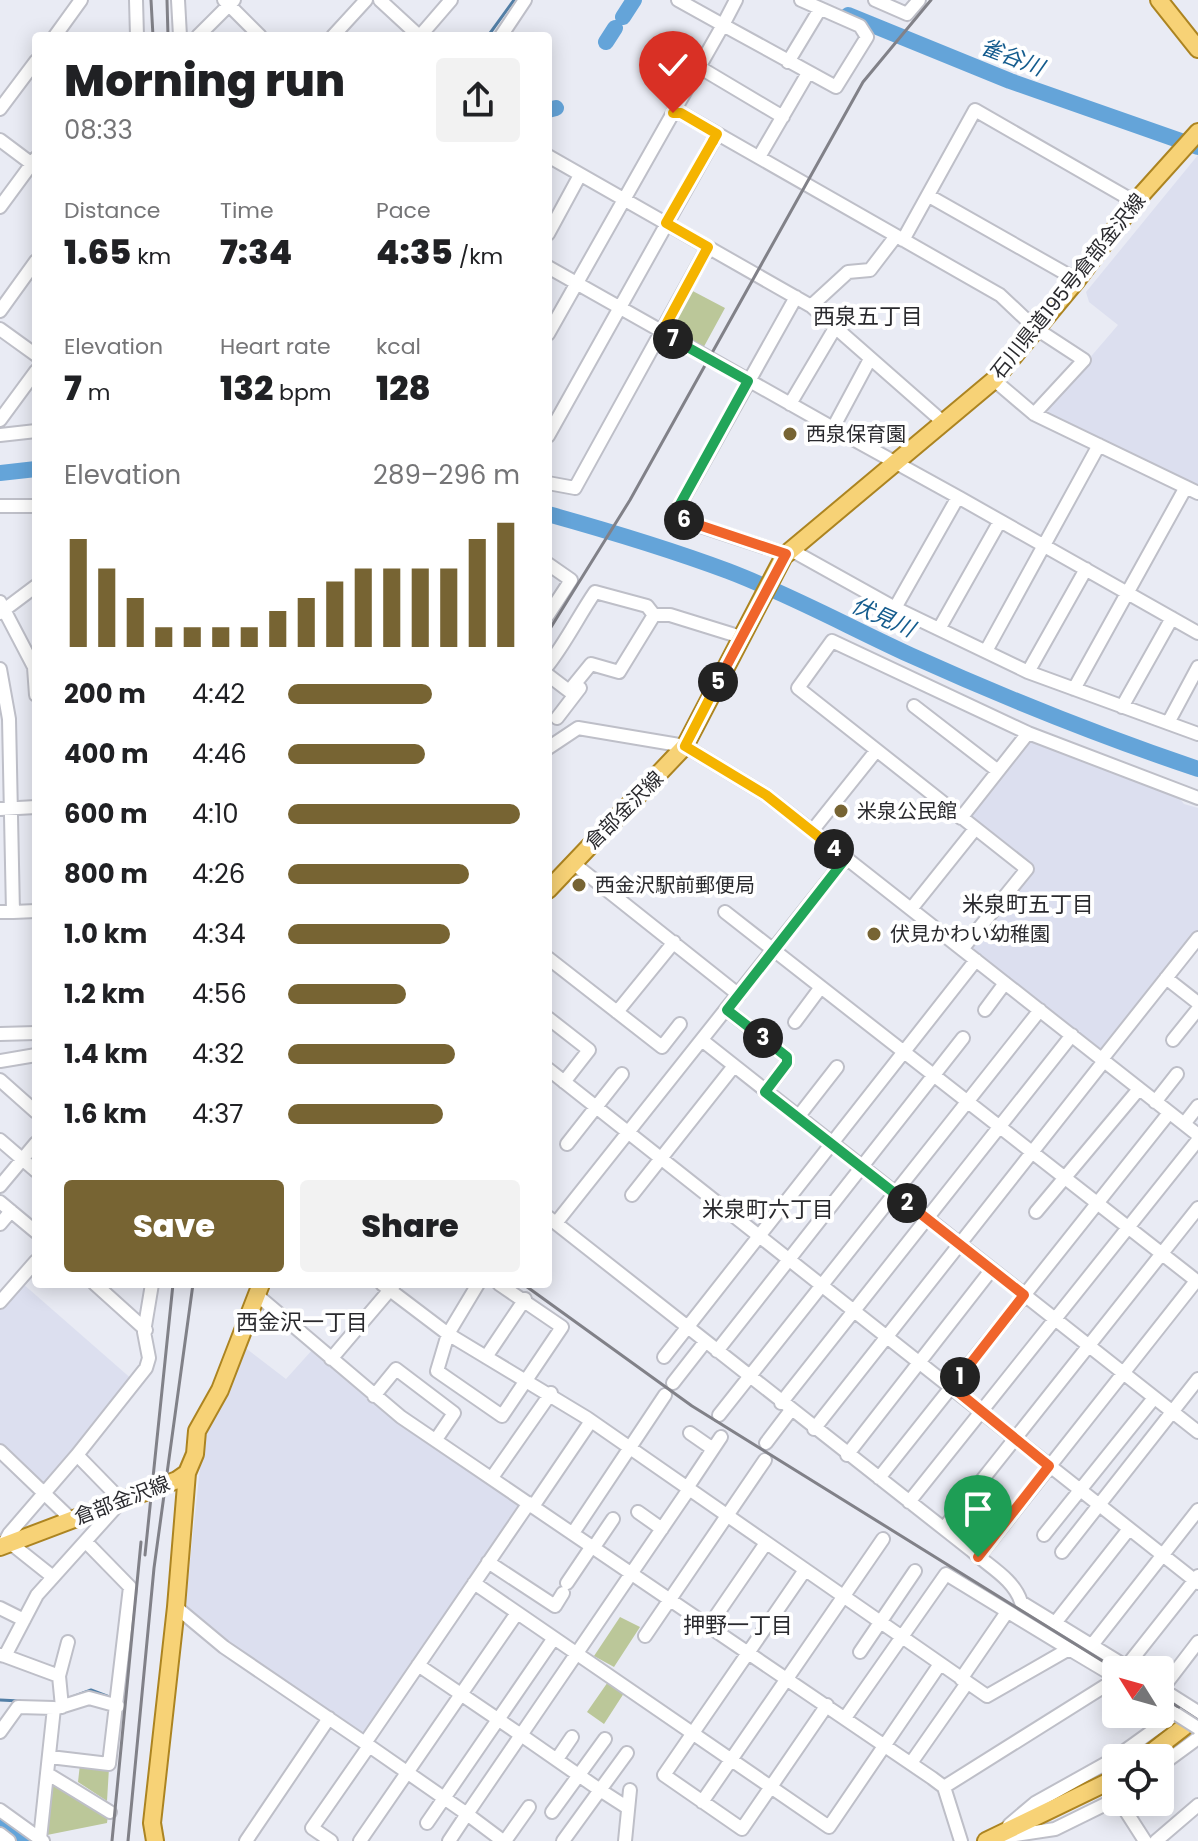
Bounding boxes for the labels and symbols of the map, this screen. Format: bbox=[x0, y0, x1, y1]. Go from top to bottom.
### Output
pin bbox=[639, 31, 707, 113]
water label: 雀谷川 bbox=[976, 31, 1050, 84]
street label: 石川県道195号倉部金沢線 bbox=[984, 187, 1152, 385]
district label: 西泉五丁目 bbox=[813, 301, 923, 332]
pin: 7 bbox=[653, 319, 693, 359]
place label: 西泉保育園 bbox=[806, 420, 906, 448]
marker: 西泉保育園 bbox=[781, 425, 799, 443]
pin: 6 bbox=[664, 500, 704, 540]
water label: 伏見川 bbox=[847, 589, 921, 645]
pin: 5 bbox=[698, 662, 738, 702]
street label: 倉部金沢線 bbox=[579, 765, 669, 855]
place label: 米泉公民館 bbox=[857, 797, 957, 825]
marker: 米泉公民館 bbox=[832, 802, 850, 820]
pin: 4 bbox=[814, 829, 854, 869]
place label: 西金沢駅前郵便局 bbox=[595, 871, 755, 899]
marker: 西金沢駅前郵便局 bbox=[570, 876, 588, 894]
district label: 米泉町五丁目 bbox=[962, 889, 1094, 920]
place label: 伏見かわい幼稚園 bbox=[890, 920, 1050, 948]
marker: 伏見かわい幼稚園 bbox=[865, 925, 883, 943]
pin: 3 bbox=[743, 1018, 783, 1058]
pin: 2 bbox=[887, 1183, 927, 1223]
district label: 米泉町六丁目 bbox=[702, 1194, 834, 1225]
district label: 西金沢一丁目 bbox=[236, 1307, 368, 1338]
pin: 1 bbox=[940, 1357, 980, 1397]
street label: 倉部金沢線 bbox=[70, 1469, 174, 1531]
pin bbox=[944, 1475, 1012, 1557]
district label: 押野一丁目 bbox=[683, 1610, 793, 1641]
north arrow bbox=[1102, 1656, 1174, 1728]

